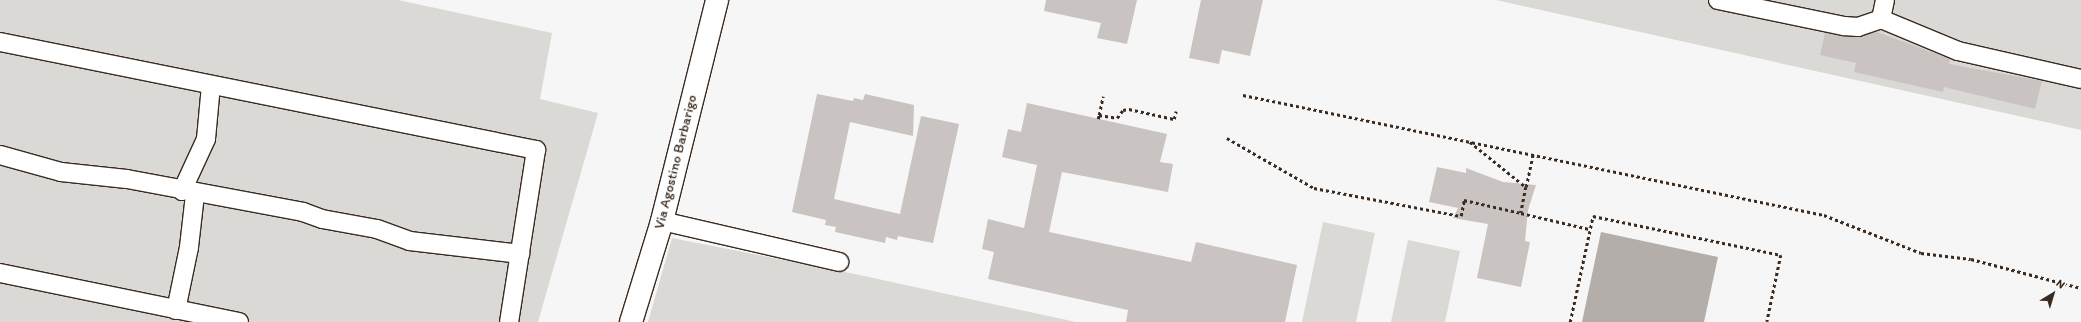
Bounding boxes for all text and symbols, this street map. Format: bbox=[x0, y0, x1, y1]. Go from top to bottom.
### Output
street label: Via Agostino Barbarigo bbox=[651, 93, 701, 231]
north arrow bbox=[2033, 274, 2073, 314]
text: N bbox=[2054, 277, 2068, 292]

